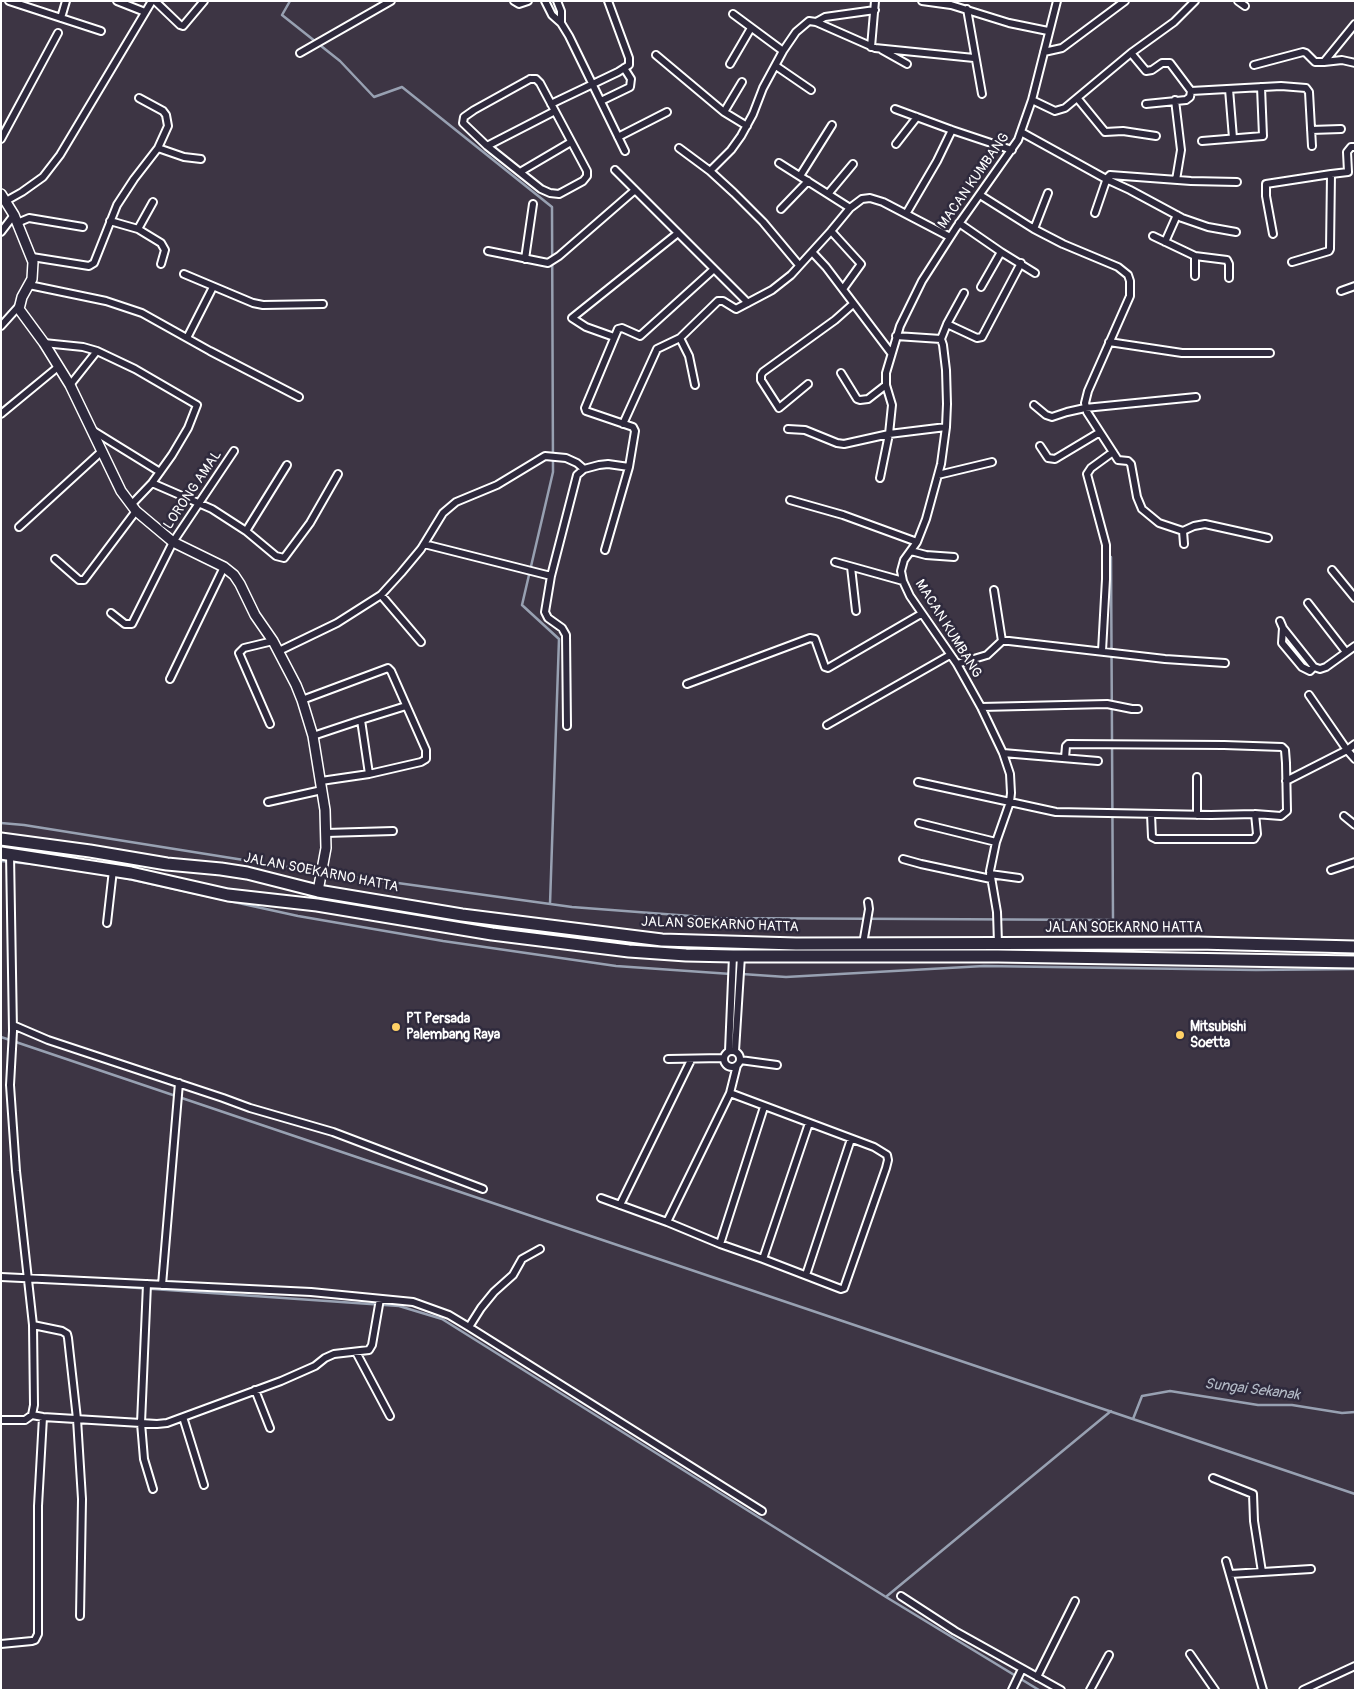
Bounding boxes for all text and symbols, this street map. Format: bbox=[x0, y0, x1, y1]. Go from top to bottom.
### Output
street label: MACAN KUMBANG bbox=[935, 130, 1013, 232]
street label: LORONG AMAL bbox=[160, 447, 226, 533]
street label: MACAN KUMBANG bbox=[911, 577, 985, 681]
street label: JALAN SOEKARNO HATTA bbox=[242, 850, 400, 896]
street label: JALAN SOEKARNO HATTA bbox=[641, 914, 799, 936]
street label: JALAN SOEKARNO HATTA bbox=[1045, 920, 1203, 936]
place label: PT Persada Palembang Raya bbox=[406, 1011, 500, 1044]
place label: Mitsubishi Soetta bbox=[1190, 1019, 1246, 1052]
marker: PT Persada Palembang Raya bbox=[390, 1021, 402, 1033]
marker: Mitsubishi Soetta bbox=[1174, 1029, 1186, 1041]
water label: Sungai Sekanak bbox=[1203, 1375, 1301, 1405]

